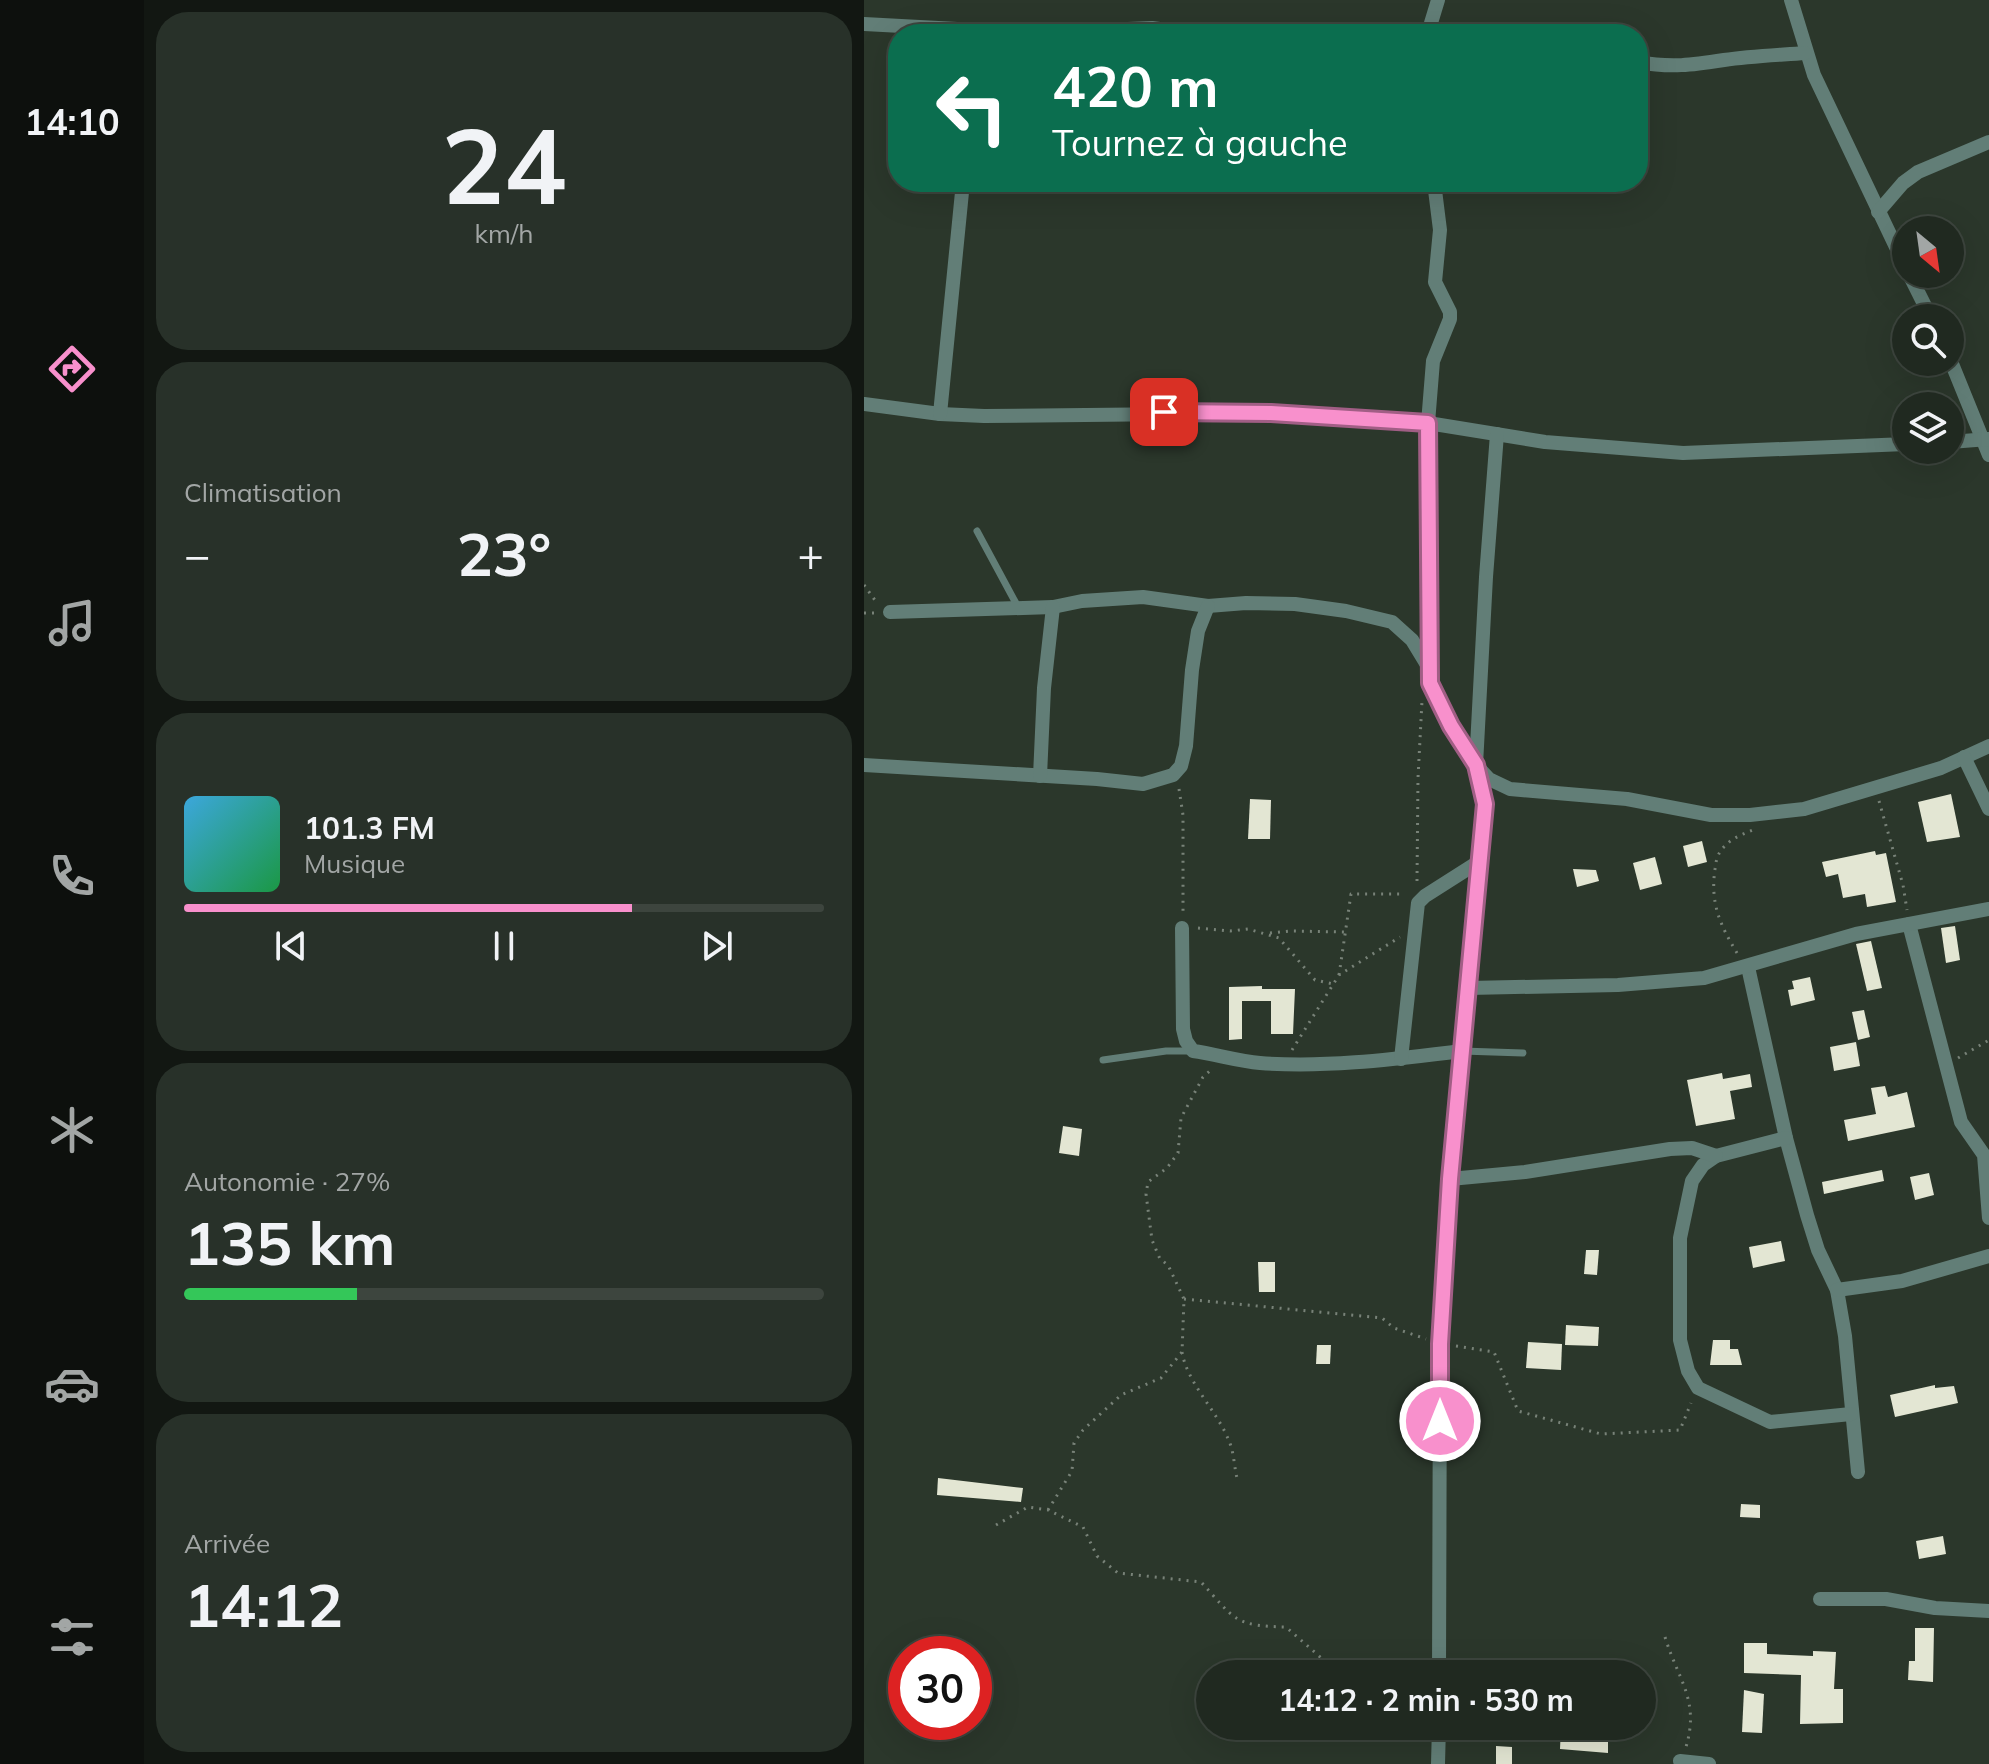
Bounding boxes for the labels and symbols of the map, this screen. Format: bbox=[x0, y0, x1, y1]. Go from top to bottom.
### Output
north arrow bbox=[1892, 216, 1964, 288]
pin bbox=[1130, 378, 1198, 446]
position arrow bbox=[1398, 1379, 1482, 1463]
speed limit sign: 30 bbox=[888, 1636, 992, 1740]

